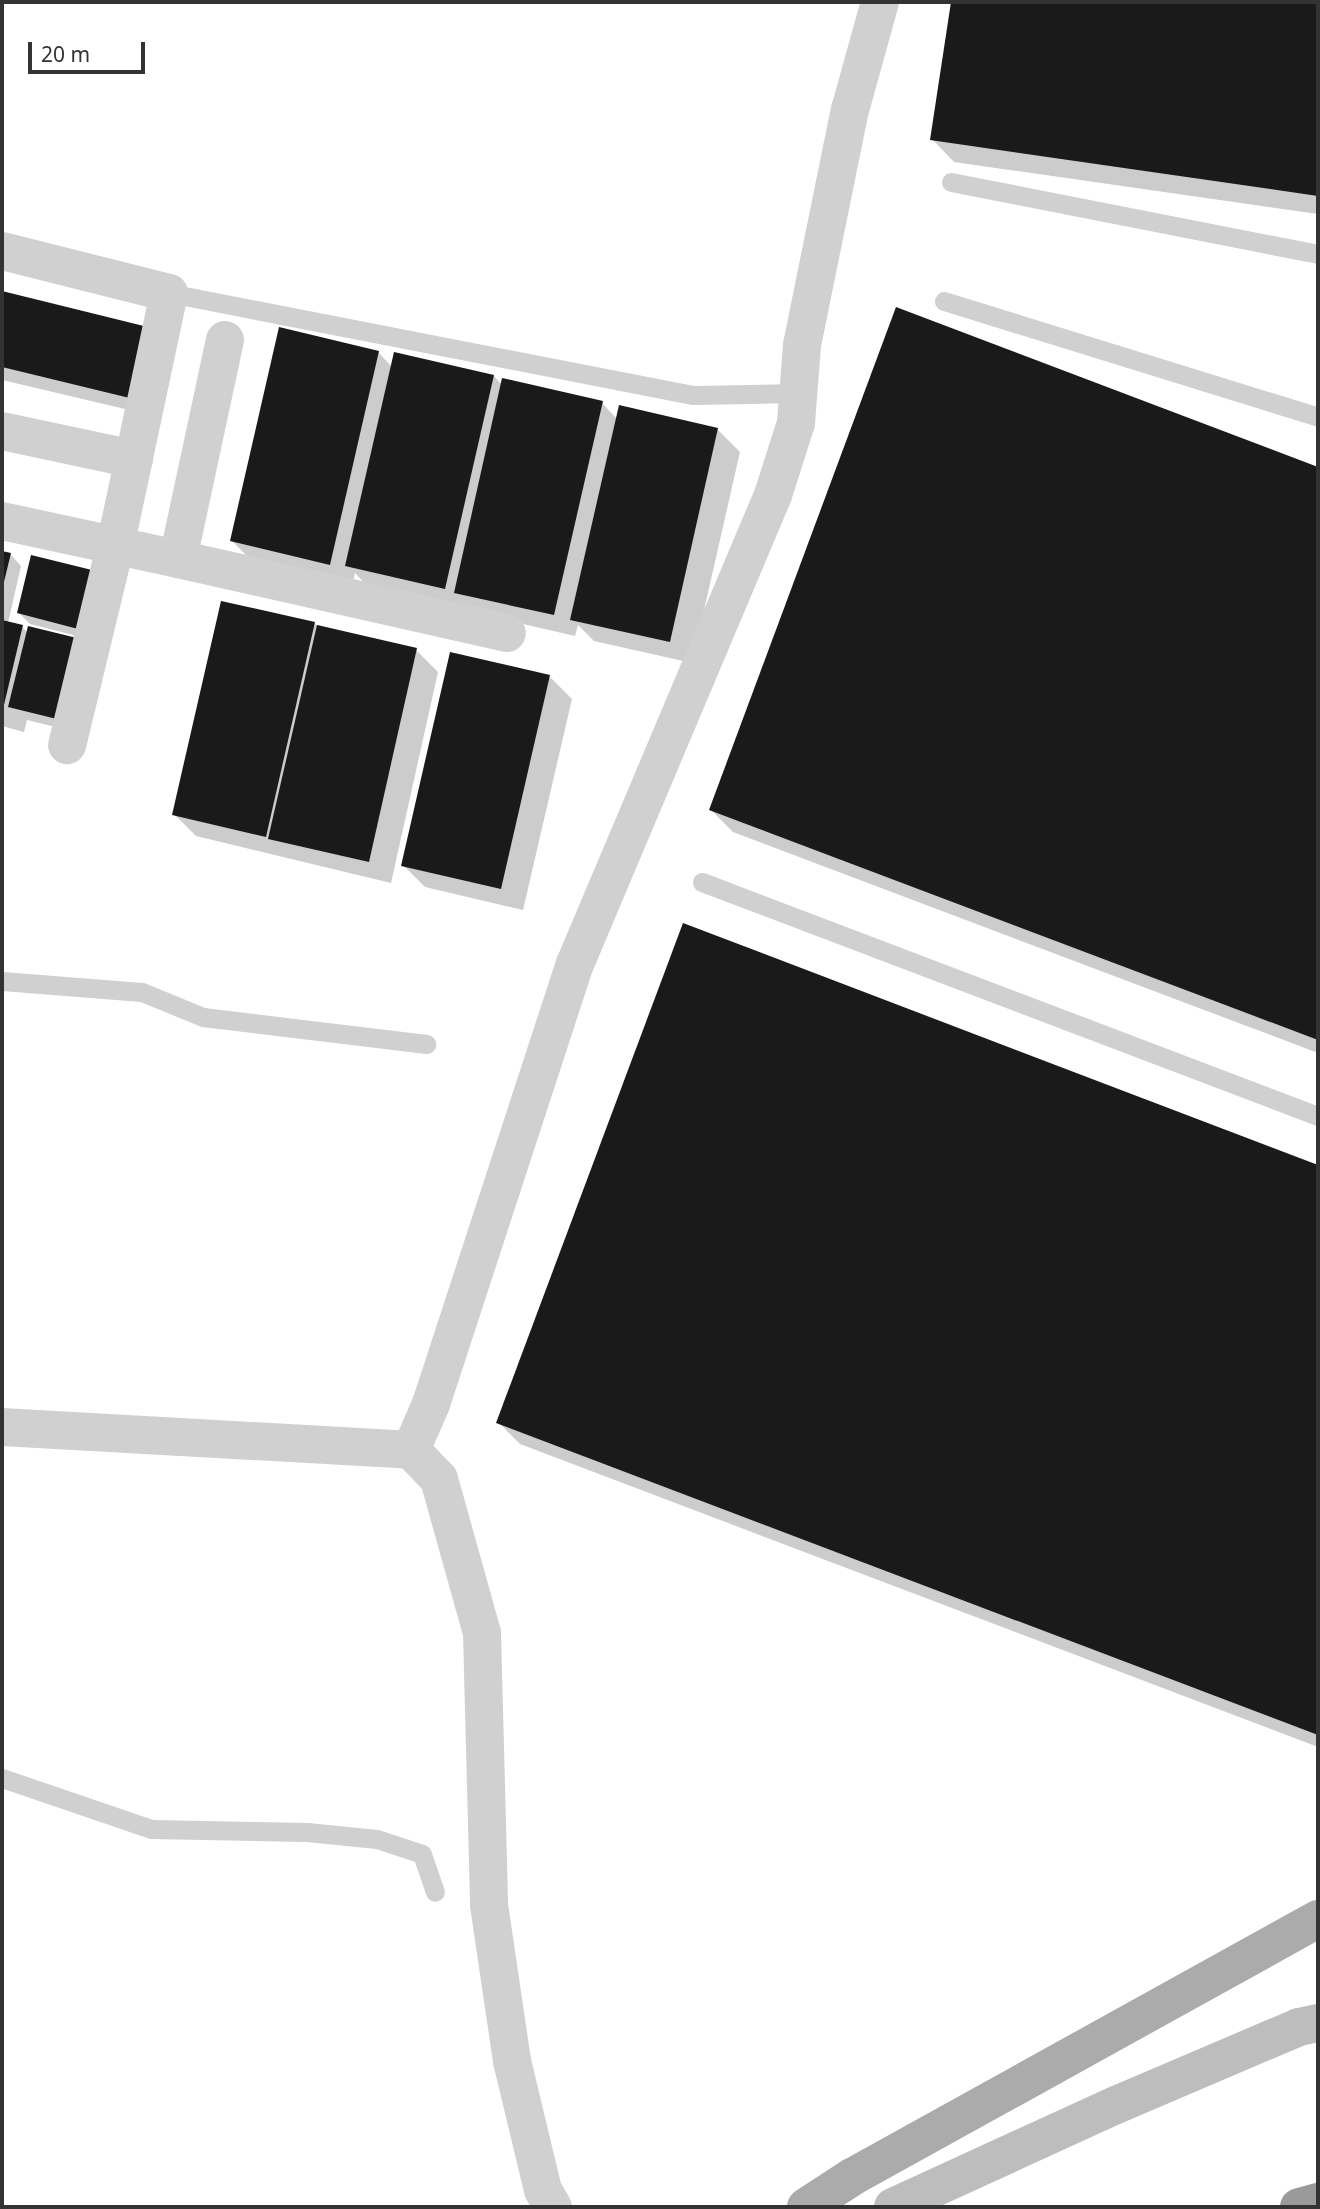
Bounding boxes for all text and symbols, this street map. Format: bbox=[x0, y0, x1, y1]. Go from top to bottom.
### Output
scale bar bbox=[32, 28, 149, 72]
text: 20 m bbox=[41, 40, 90, 68]

